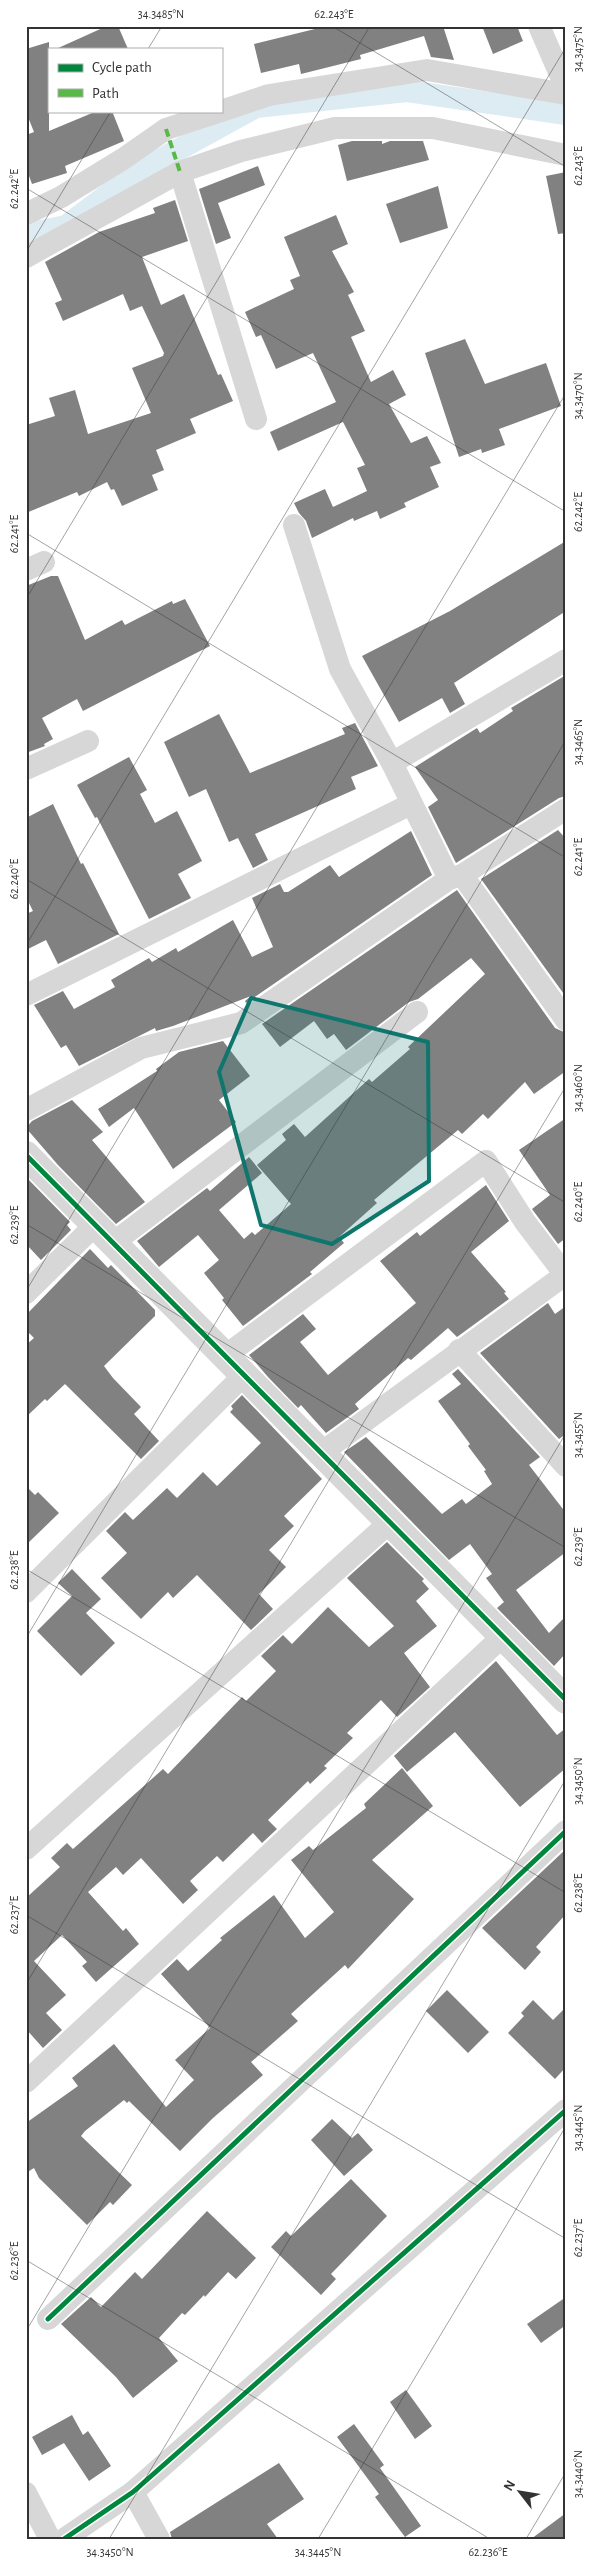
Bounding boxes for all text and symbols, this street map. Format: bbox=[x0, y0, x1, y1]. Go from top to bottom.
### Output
text: 34.3485°N bbox=[138, 8, 184, 20]
text: 62.243°E bbox=[314, 8, 354, 20]
text: 34.3475°N bbox=[572, 26, 584, 72]
legend bbox=[48, 48, 222, 112]
text: Cycle path bbox=[92, 60, 152, 75]
text: Path bbox=[92, 86, 119, 101]
text: 62.243°E bbox=[572, 146, 584, 186]
text: 62.242°E bbox=[8, 169, 20, 209]
text: 34.3470°N bbox=[572, 372, 584, 420]
text: 62.242°E bbox=[572, 492, 584, 532]
text: 62.241°E bbox=[8, 515, 20, 553]
text: 34.3465°N bbox=[572, 719, 584, 765]
text: 62.241°E bbox=[572, 838, 584, 876]
text: 62.240°E bbox=[8, 858, 20, 899]
text: 34.3460°N bbox=[572, 1064, 584, 1112]
text: 62.240°E bbox=[572, 1181, 584, 1222]
text: 62.239°E bbox=[8, 1205, 20, 1245]
text: 34.3455°N bbox=[572, 1412, 584, 1458]
text: 62.239°E bbox=[572, 1527, 584, 1567]
text: 62.238°E bbox=[8, 1550, 20, 1590]
text: 34.3450°N bbox=[572, 1757, 584, 1805]
text: 62.238°E bbox=[572, 1873, 584, 1913]
text: 62.237°E bbox=[8, 1896, 20, 1934]
text: 34.3445°N bbox=[572, 2105, 584, 2151]
text: 62.237°E bbox=[572, 2219, 584, 2257]
text: 62.236°E bbox=[8, 2241, 20, 2281]
text: 34.3440°N bbox=[572, 2450, 584, 2498]
north arrow bbox=[494, 2468, 544, 2518]
text: N bbox=[501, 2478, 518, 2494]
text: 34.3450°N bbox=[86, 2546, 134, 2558]
text: 34.3445°N bbox=[295, 2546, 341, 2558]
text: 62.236°E bbox=[468, 2546, 508, 2558]

